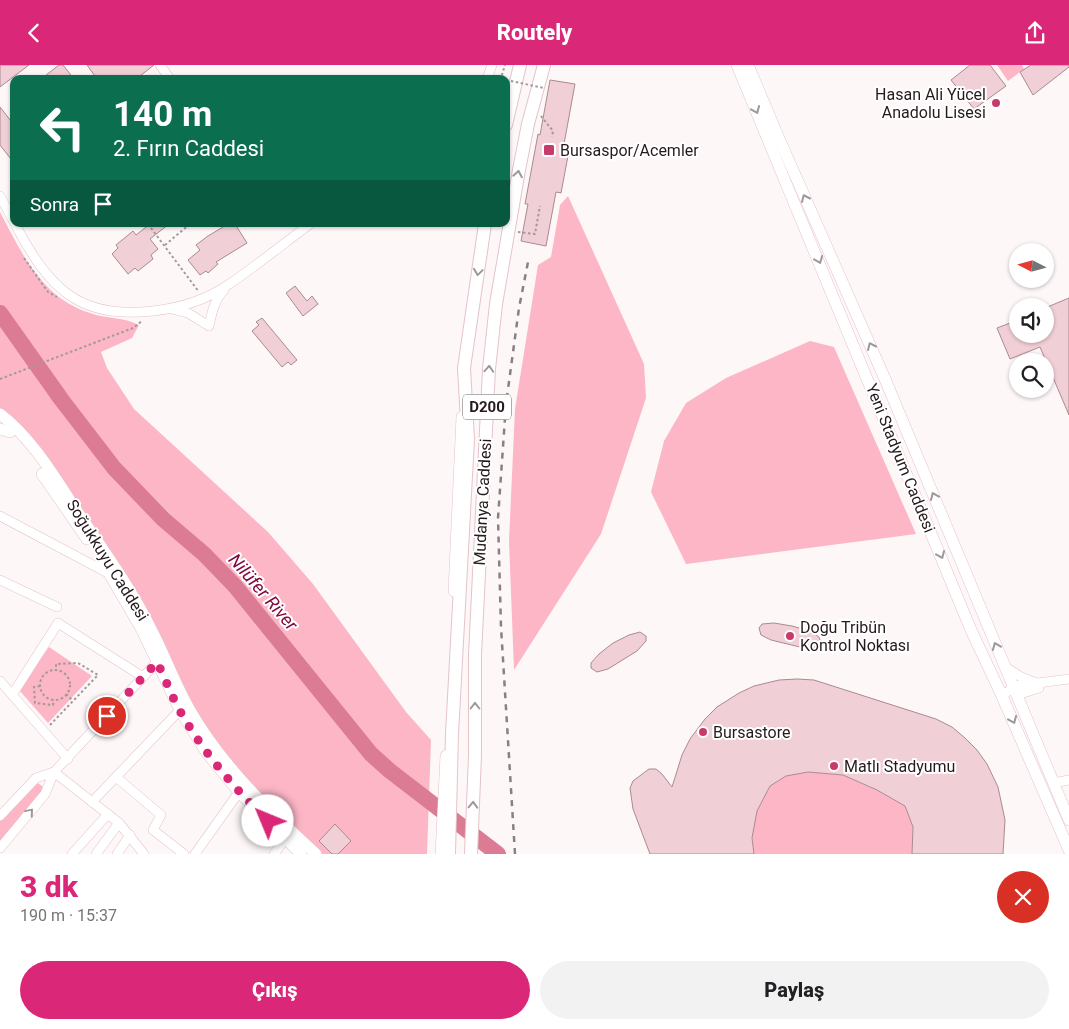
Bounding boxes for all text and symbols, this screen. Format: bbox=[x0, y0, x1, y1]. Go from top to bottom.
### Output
icon: back bbox=[20, 19, 48, 47]
icon: share bbox=[1021, 19, 1049, 47]
text: Routely bbox=[497, 20, 572, 45]
place label: Hasan Ali Yücel Anadolu Lisesi bbox=[875, 85, 986, 122]
text: 140 m bbox=[113, 94, 212, 135]
icon: left bbox=[30, 95, 95, 160]
marker: Hasan Ali Yücel Anadolu Lisesi bbox=[990, 97, 1002, 109]
one-way arrow bbox=[749, 105, 760, 114]
text: 2. Fırın Caddesi bbox=[113, 136, 264, 161]
place label: Bursaspor/Acemler bbox=[560, 141, 699, 160]
marker: Bursaspor/Acemler bbox=[542, 143, 556, 157]
one-way arrow bbox=[513, 169, 523, 178]
icon: arrive bbox=[89, 190, 117, 218]
text: Sonra bbox=[30, 193, 79, 216]
one-way arrow bbox=[800, 194, 811, 203]
north arrow bbox=[1009, 243, 1054, 287]
map controls bbox=[1009, 243, 1054, 398]
one-way arrow bbox=[812, 255, 823, 264]
one-way arrow bbox=[473, 268, 484, 276]
button: sound bbox=[1009, 298, 1054, 343]
one-way arrow bbox=[866, 342, 877, 351]
button: search bbox=[1009, 353, 1054, 398]
one-way arrow bbox=[484, 365, 495, 373]
street label: Yeni Stadyum Caddesi bbox=[862, 381, 939, 535]
road number: D200 bbox=[463, 395, 511, 419]
street label: Mudanya Caddesi bbox=[470, 438, 495, 566]
one-way arrow bbox=[930, 492, 940, 501]
street label: Soğukkuyu Caddesi bbox=[63, 496, 153, 625]
water label: Nilüfer River bbox=[224, 549, 303, 635]
one-way arrow bbox=[935, 550, 945, 559]
place label: Doğu Tribün Kontrol Noktası bbox=[800, 618, 910, 655]
marker: Doğu Tribün Kontrol Noktası bbox=[784, 630, 796, 642]
one-way arrow bbox=[992, 642, 1002, 651]
pin bbox=[86, 695, 128, 737]
icon: arrive bbox=[93, 702, 121, 730]
one-way arrow bbox=[470, 702, 480, 710]
one-way arrow bbox=[1006, 715, 1017, 724]
place label: Bursastore bbox=[713, 723, 790, 742]
marker: Bursastore bbox=[697, 726, 709, 738]
place label: Matlı Stadyumu bbox=[844, 757, 955, 776]
marker: Matlı Stadyumu bbox=[828, 760, 840, 772]
position arrow bbox=[241, 794, 293, 846]
one-way arrow bbox=[468, 801, 479, 809]
one-way arrow bbox=[25, 809, 33, 818]
text: 3 dk bbox=[20, 869, 78, 904]
button: close bbox=[997, 871, 1049, 923]
text: 190 m · 15:37 bbox=[20, 906, 117, 925]
button: Çıkış bbox=[20, 961, 530, 1019]
button: Paylaş bbox=[540, 961, 1049, 1019]

